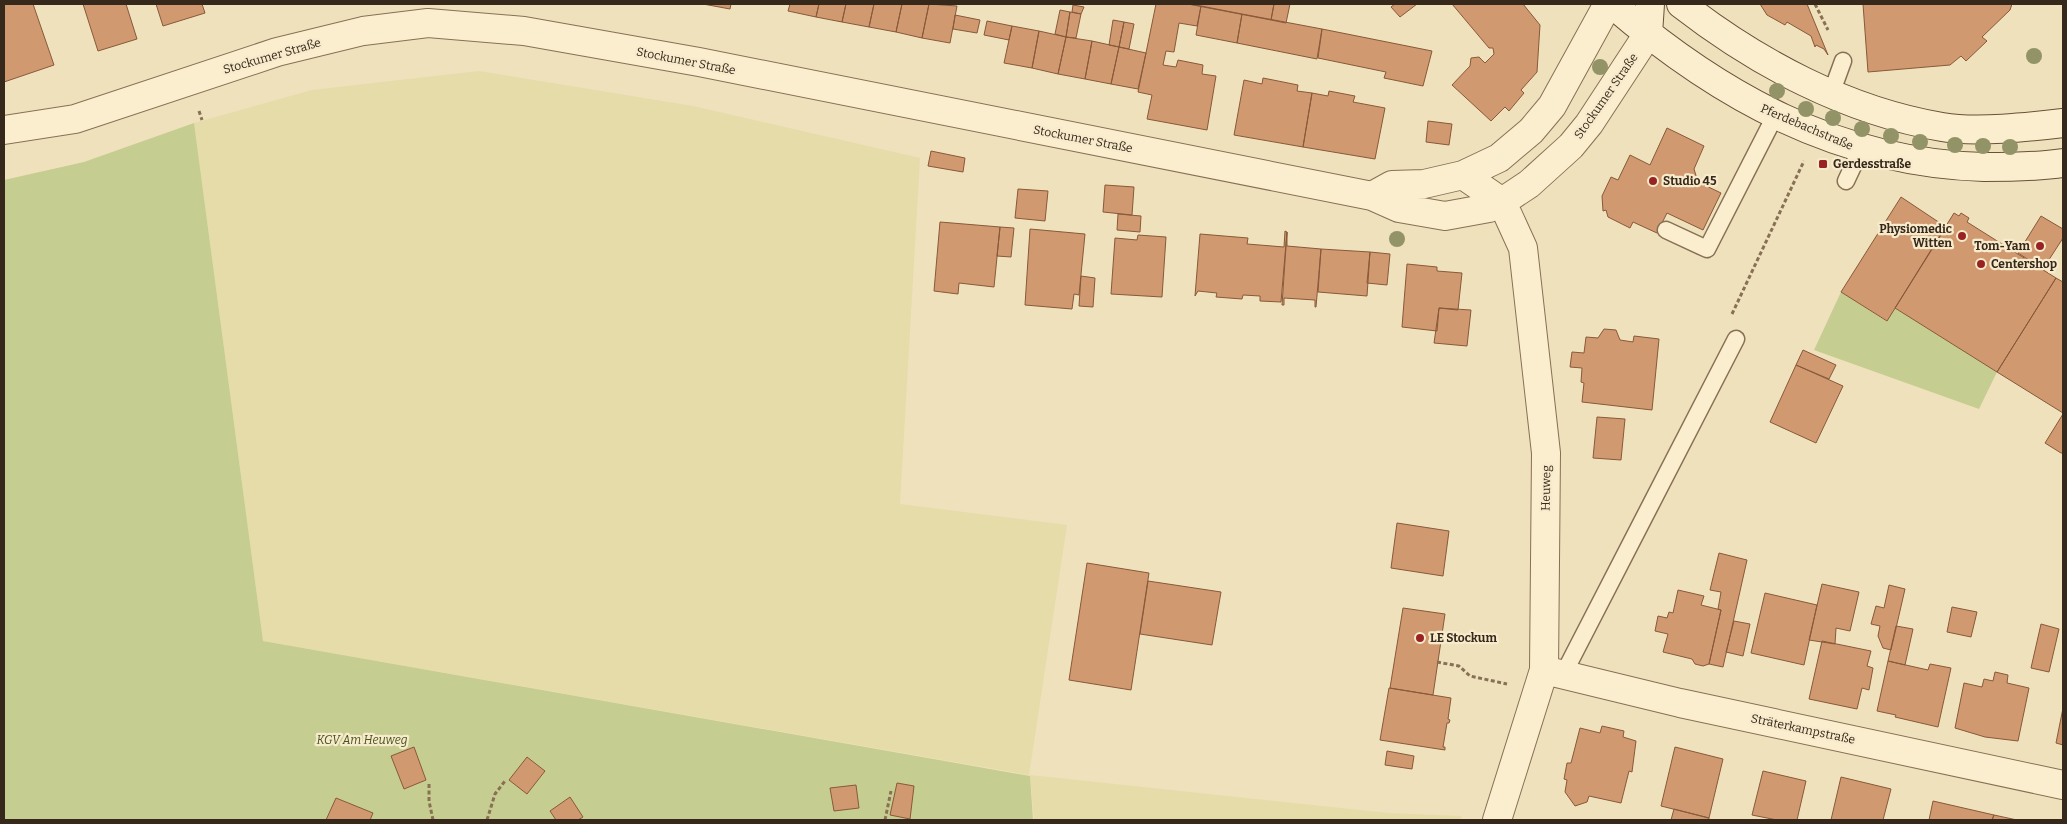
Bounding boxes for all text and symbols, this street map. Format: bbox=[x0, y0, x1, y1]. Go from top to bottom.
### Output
street label: Stockumer Straße bbox=[222, 35, 322, 77]
street label: Stockumer Straße bbox=[635, 44, 737, 78]
street label: Stockumer Straße bbox=[1571, 51, 1641, 141]
street label: Pferdebachstraße bbox=[1759, 101, 1855, 153]
street label: Stockumer Straße bbox=[1032, 122, 1134, 156]
place label: Gerdesstraße bbox=[1833, 157, 1911, 171]
marker: Gerdesstraße bbox=[1817, 158, 1829, 170]
place label: Studio 45 bbox=[1663, 174, 1717, 188]
marker: Studio 45 bbox=[1647, 175, 1659, 187]
place label: Physiomedic Witten bbox=[1879, 222, 1952, 250]
marker: Physiomedic Witten bbox=[1956, 230, 1968, 242]
place label: Tom-Yam bbox=[1974, 239, 2031, 253]
marker: Tom-Yam bbox=[2034, 240, 2046, 252]
place label: Centershop bbox=[1991, 257, 2057, 271]
marker: Centershop bbox=[1975, 258, 1987, 270]
street label: Heuweg bbox=[1539, 465, 1553, 511]
place label: LE Stockum bbox=[1430, 631, 1497, 645]
marker: LE Stockum bbox=[1414, 632, 1426, 644]
street label: Sträterkampstraße bbox=[1750, 711, 1856, 747]
park label: KGV Am Heuweg bbox=[316, 733, 408, 747]

